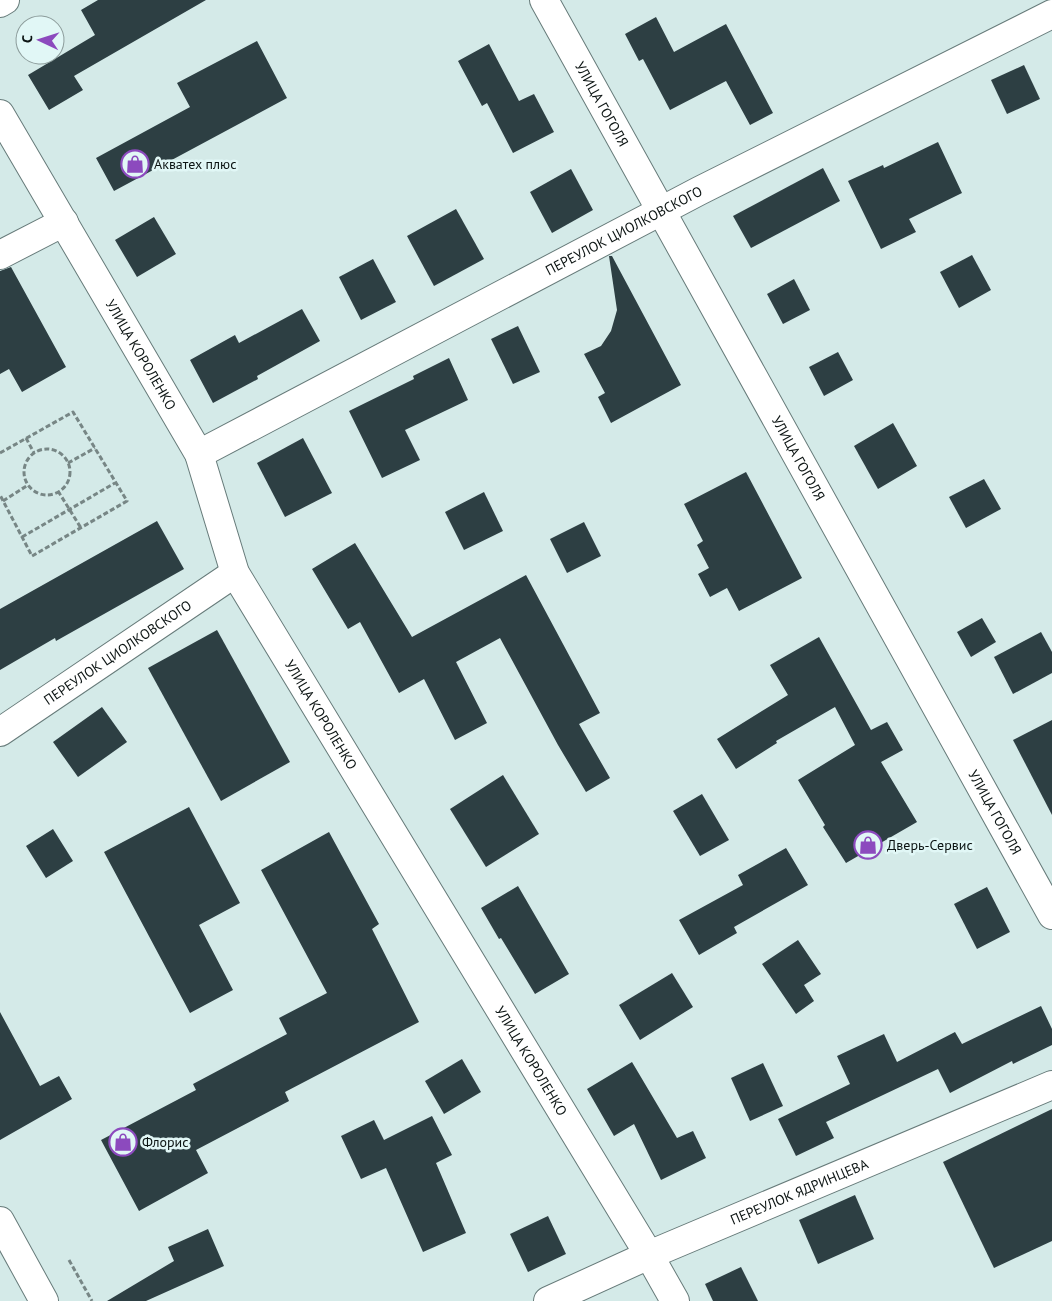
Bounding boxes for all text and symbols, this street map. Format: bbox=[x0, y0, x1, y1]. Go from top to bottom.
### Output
north arrow bbox=[15, 15, 65, 65]
text: С bbox=[18, 34, 36, 44]
street label: УЛИЦА ГОГОЛЯ bbox=[571, 59, 632, 150]
shop icon: Акватех плюс bbox=[120, 149, 150, 179]
place label: Акватех плюс bbox=[154, 155, 236, 173]
street label: ПЕРЕУЛОК ЦИОЛКОВСКОГО bbox=[542, 182, 705, 279]
street label: УЛИЦА КОРОЛЕНКО bbox=[102, 296, 180, 413]
street label: УЛИЦА ГОГОЛЯ bbox=[768, 413, 829, 504]
street label: ПЕРЕУЛОК ЦИОЛКОВСКОГО bbox=[40, 596, 195, 709]
street label: УЛИЦА КОРОЛЕНКО bbox=[281, 657, 361, 773]
street label: УЛИЦА ГОГОЛЯ bbox=[964, 767, 1026, 858]
shop icon: Дверь-Сервис bbox=[853, 830, 883, 860]
place label: Дверь-Сервис bbox=[887, 836, 973, 854]
street label: УЛИЦА КОРОЛЕНКО bbox=[491, 1003, 571, 1119]
shop icon: Флорис bbox=[108, 1127, 138, 1157]
place label: Флорис bbox=[142, 1133, 189, 1151]
street label: ПЕРЕУЛОК ЯДРИНЦЕВА bbox=[728, 1154, 871, 1229]

